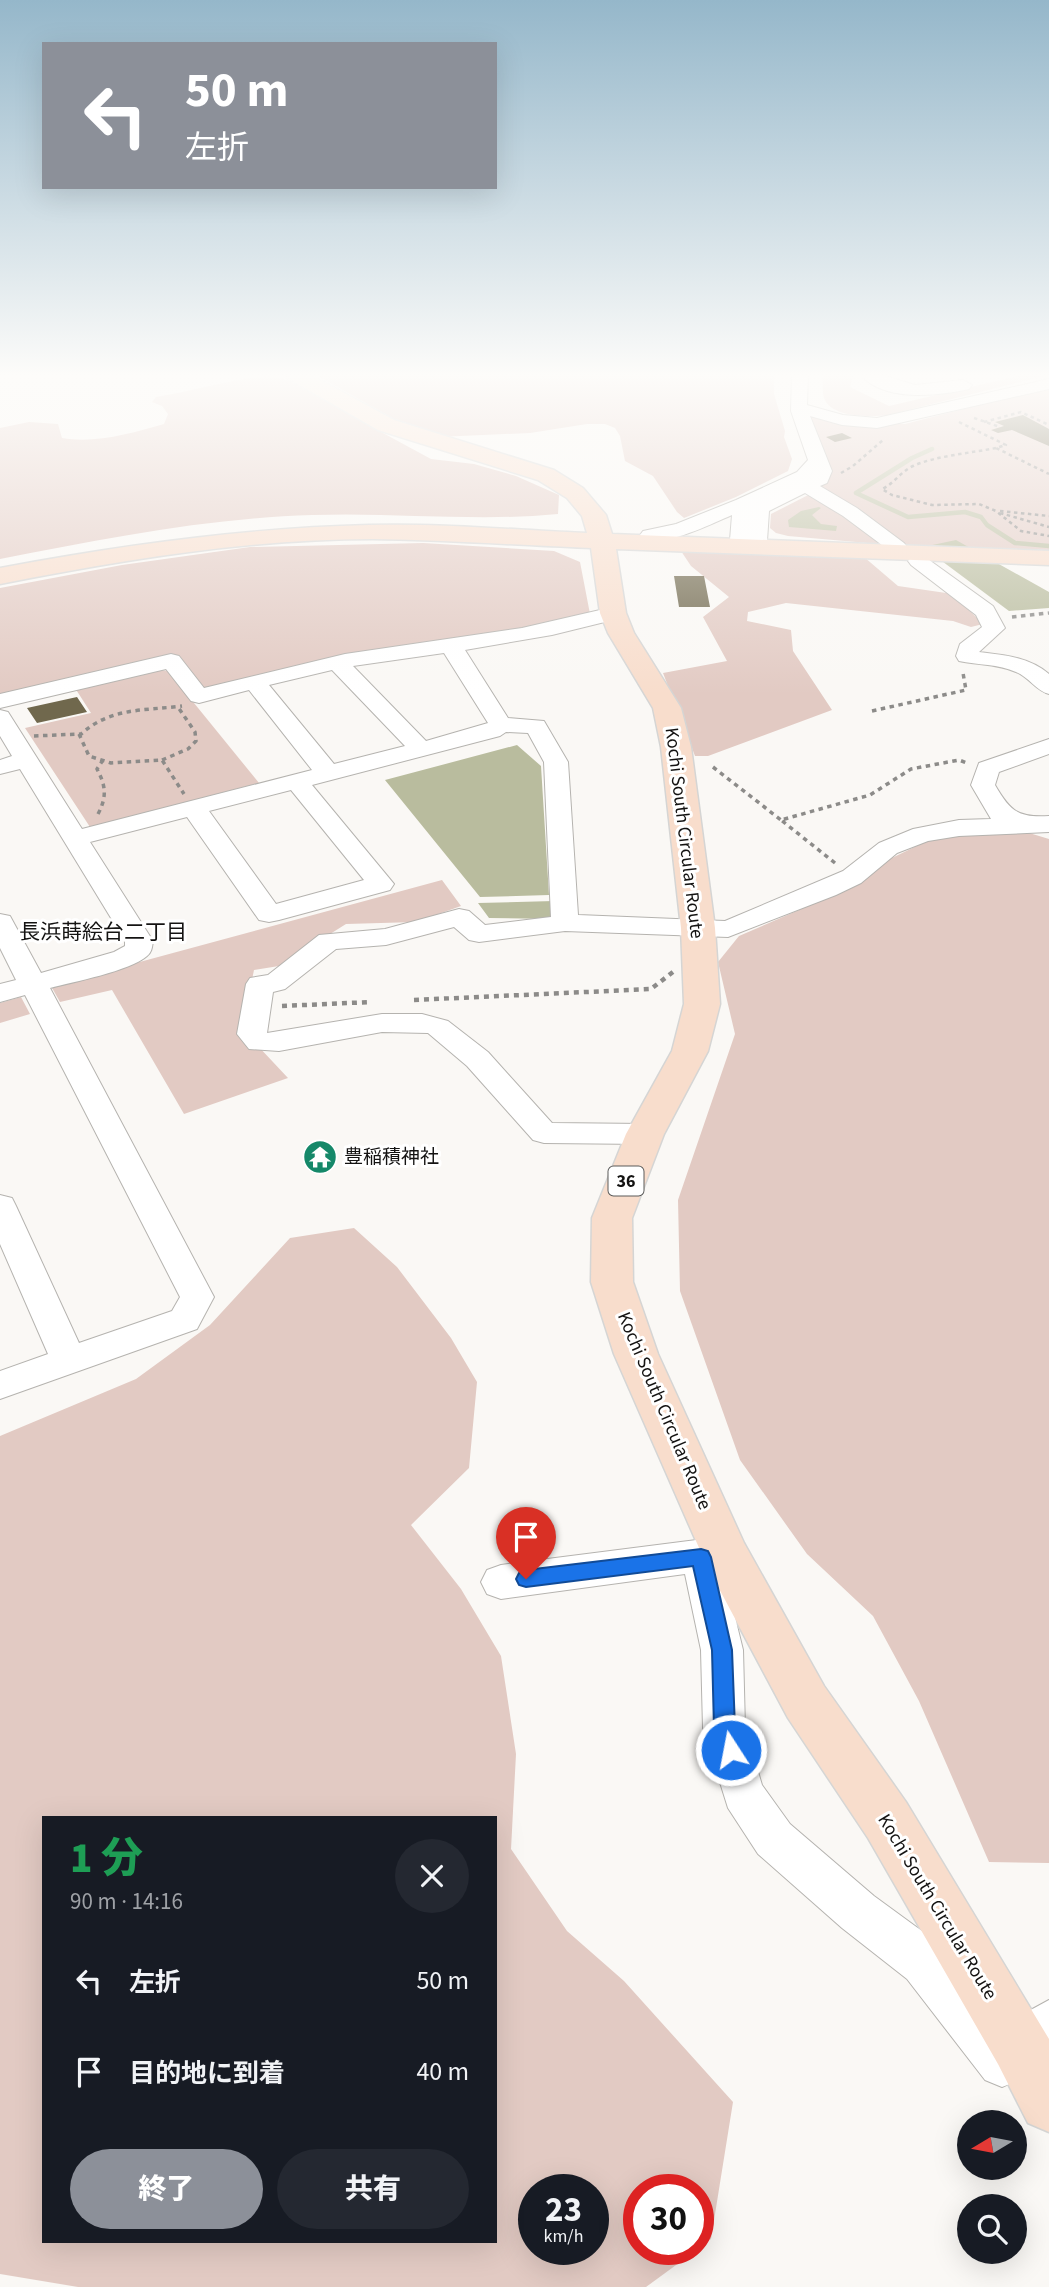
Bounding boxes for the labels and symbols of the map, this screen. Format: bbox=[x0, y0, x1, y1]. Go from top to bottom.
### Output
street label: Kochi South Circular Route bbox=[658, 726, 710, 940]
district label: 長浜蒔絵台二丁目 bbox=[19, 917, 187, 947]
temple icon: 豊稲積神社 bbox=[301, 1138, 339, 1176]
place label: 豊稲積神社 bbox=[344, 1144, 439, 1171]
road number: 36 bbox=[608, 1166, 644, 1196]
street label: Kochi South Circular Route bbox=[610, 1308, 718, 1514]
pin bbox=[496, 1507, 556, 1579]
position arrow bbox=[694, 1713, 768, 1787]
street label: Kochi South Circular Route bbox=[871, 1809, 1003, 2005]
north arrow bbox=[957, 2110, 1027, 2180]
speed limit sign: 30 bbox=[623, 2174, 714, 2265]

